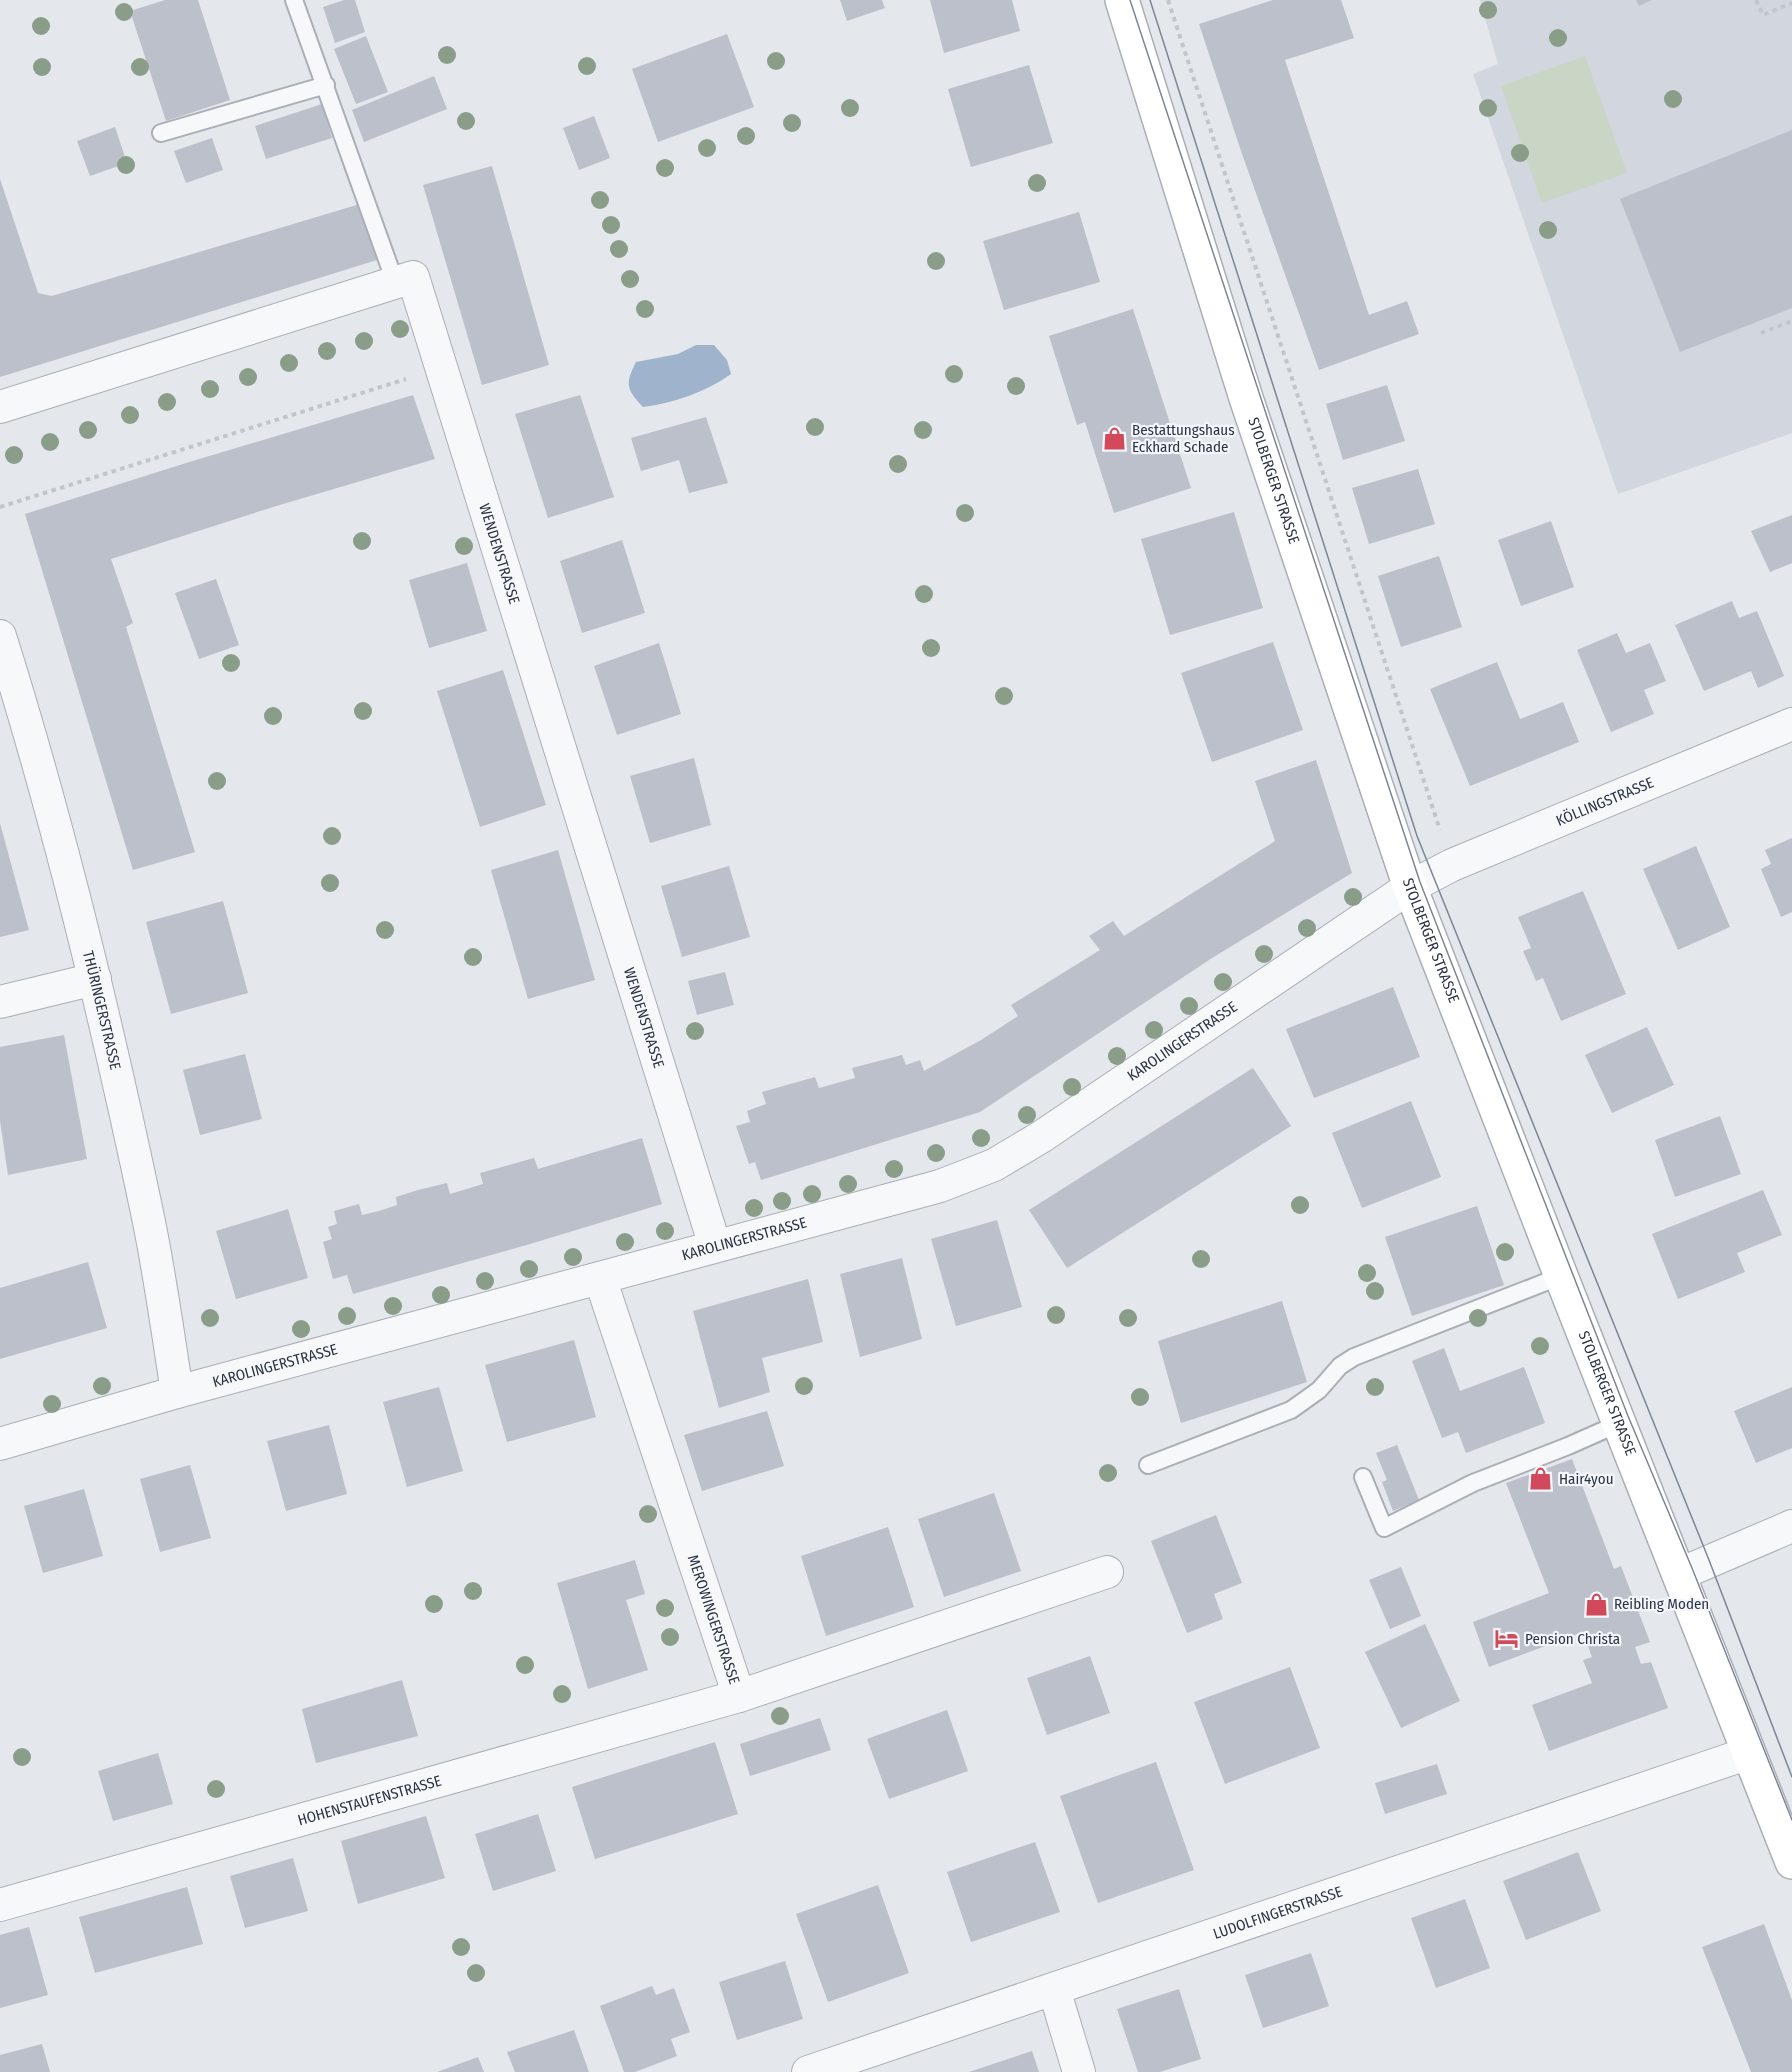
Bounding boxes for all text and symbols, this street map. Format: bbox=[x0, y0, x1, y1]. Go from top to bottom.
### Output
street label: STOLBERGER STRASSE bbox=[1244, 415, 1303, 546]
place label: Bestattungshaus Eckhard Schade bbox=[1132, 421, 1235, 456]
shop icon: Bestattungshaus Eckhard Schade bbox=[1101, 426, 1127, 452]
street label: WENDENSTRASSE bbox=[475, 501, 523, 606]
street label: KÖLLINGSTRASSE bbox=[1553, 773, 1656, 830]
street label: STOLBERGER STRASSE bbox=[1399, 876, 1463, 1005]
street label: THÜRINGERSTRASSE bbox=[79, 949, 125, 1072]
street label: WENDENSTRASSE bbox=[620, 965, 668, 1070]
street label: KAROLINGERSTRASSE bbox=[1124, 998, 1241, 1085]
street label: KAROLINGERSTRASSE bbox=[680, 1213, 809, 1264]
street label: STOLBERGER STRASSE bbox=[1575, 1328, 1640, 1458]
street label: KAROLINGERSTRASSE bbox=[211, 1340, 339, 1391]
shop icon: Hair4you bbox=[1528, 1466, 1554, 1492]
place label: Hair4you bbox=[1559, 1470, 1613, 1488]
street label: MEROWINGERSTRASSE bbox=[684, 1553, 743, 1687]
shop icon: Reibling Moden bbox=[1583, 1591, 1609, 1617]
place label: Reibling Moden bbox=[1614, 1595, 1709, 1613]
hotel icon: Pension Christa bbox=[1494, 1626, 1520, 1652]
place label: Pension Christa bbox=[1525, 1630, 1620, 1648]
street label: HOHENSTAUFENSTRASSE bbox=[296, 1772, 443, 1829]
street label: LUDOLFINGERSTRASSE bbox=[1211, 1883, 1345, 1943]

